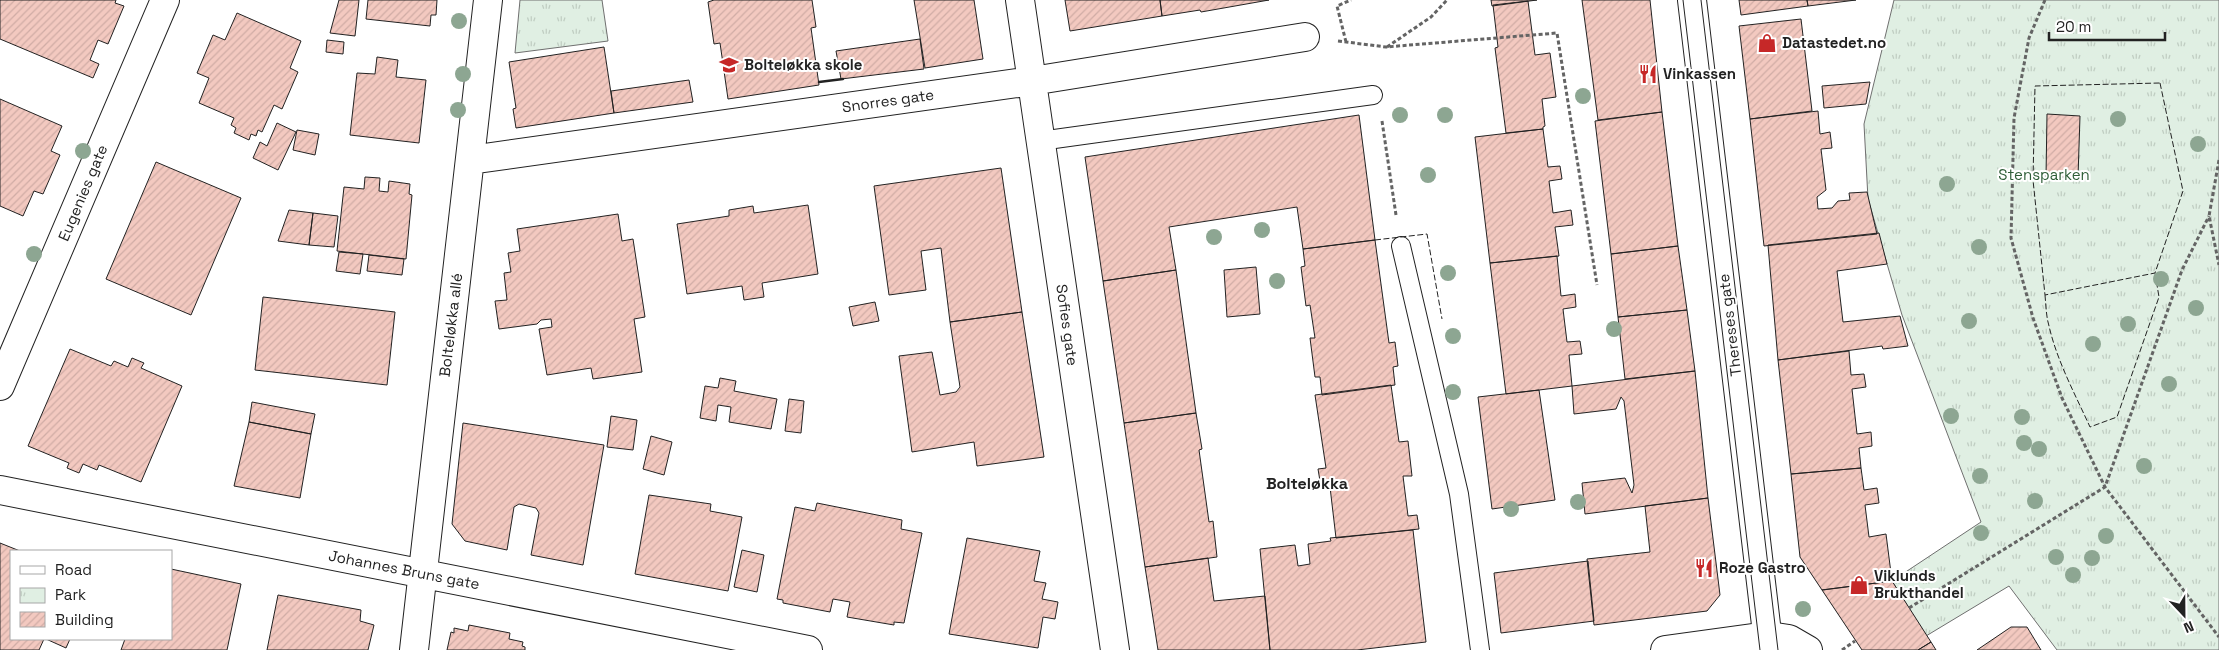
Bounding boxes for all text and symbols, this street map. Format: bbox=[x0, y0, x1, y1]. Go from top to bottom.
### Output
scale bar bbox=[2049, 10, 2165, 42]
text: 20 m bbox=[2056, 17, 2091, 36]
shop icon: Datastedet.no bbox=[1756, 32, 1778, 54]
place label: Datastedet.no bbox=[1782, 33, 1886, 52]
school or university icon: Bolteløkka skole bbox=[718, 54, 740, 76]
place label: Bolteløkka skole bbox=[744, 55, 863, 74]
restaurant icon: Vinkassen bbox=[1637, 63, 1659, 85]
place label: Vinkassen bbox=[1663, 64, 1736, 83]
street label: Snorres gate bbox=[841, 85, 935, 116]
street label: Eugenies gate bbox=[54, 142, 111, 244]
park label: Stensparken bbox=[1998, 165, 2090, 184]
street label: Bolteløkka allé bbox=[435, 272, 466, 378]
street label: Thereses gate bbox=[1714, 273, 1745, 377]
street label: Sofies gate bbox=[1052, 283, 1083, 367]
district label: Bolteløkka bbox=[1266, 473, 1348, 494]
street label: Johannes Bruns gate bbox=[327, 546, 481, 594]
legend bbox=[10, 550, 172, 640]
restaurant icon: Roze Gastro bbox=[1693, 557, 1715, 579]
place label: Roze Gastro bbox=[1719, 558, 1806, 577]
text: Road bbox=[55, 560, 92, 579]
place label: Viklunds Brukthandel bbox=[1874, 566, 1964, 602]
shop icon: Viklunds Brukthandel bbox=[1848, 574, 1870, 596]
text: Park bbox=[55, 585, 86, 604]
north arrow bbox=[2159, 590, 2209, 640]
text: Building bbox=[55, 610, 114, 629]
text: N bbox=[2181, 617, 2197, 637]

